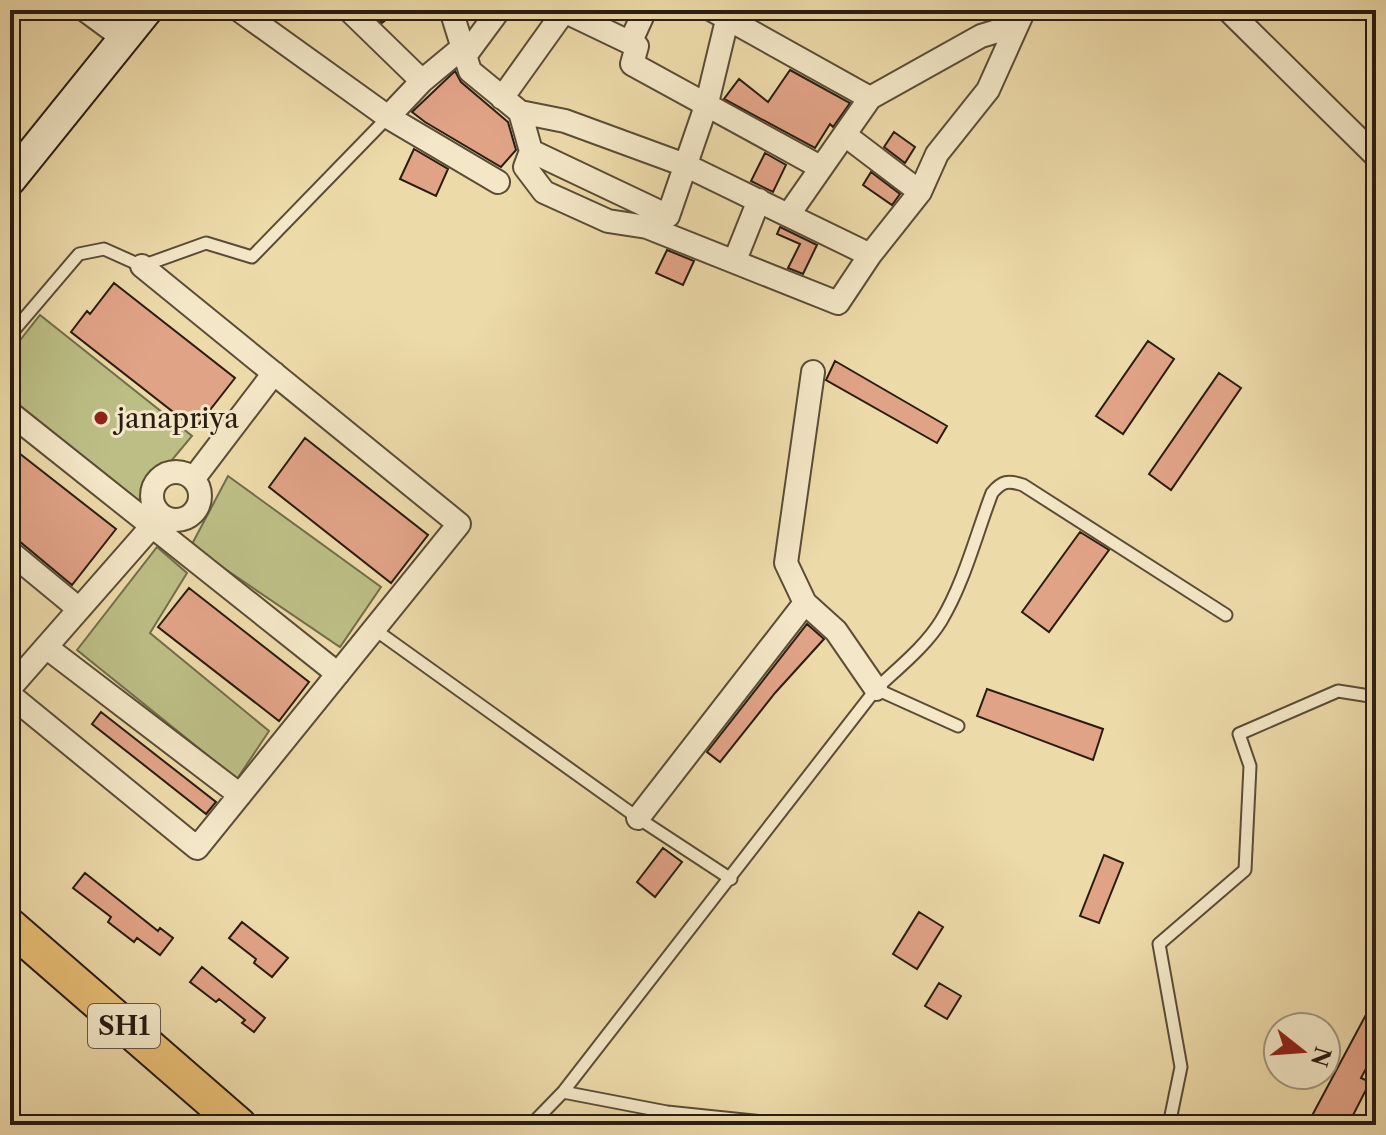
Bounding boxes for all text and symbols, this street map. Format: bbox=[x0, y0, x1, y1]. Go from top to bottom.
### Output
place label: janapriya bbox=[112, 401, 239, 435]
marker: janapriya bbox=[92, 409, 110, 427]
road number: SH1 bbox=[88, 1004, 160, 1048]
north arrow bbox=[1262, 1011, 1342, 1091]
text: N bbox=[1305, 1044, 1336, 1070]

